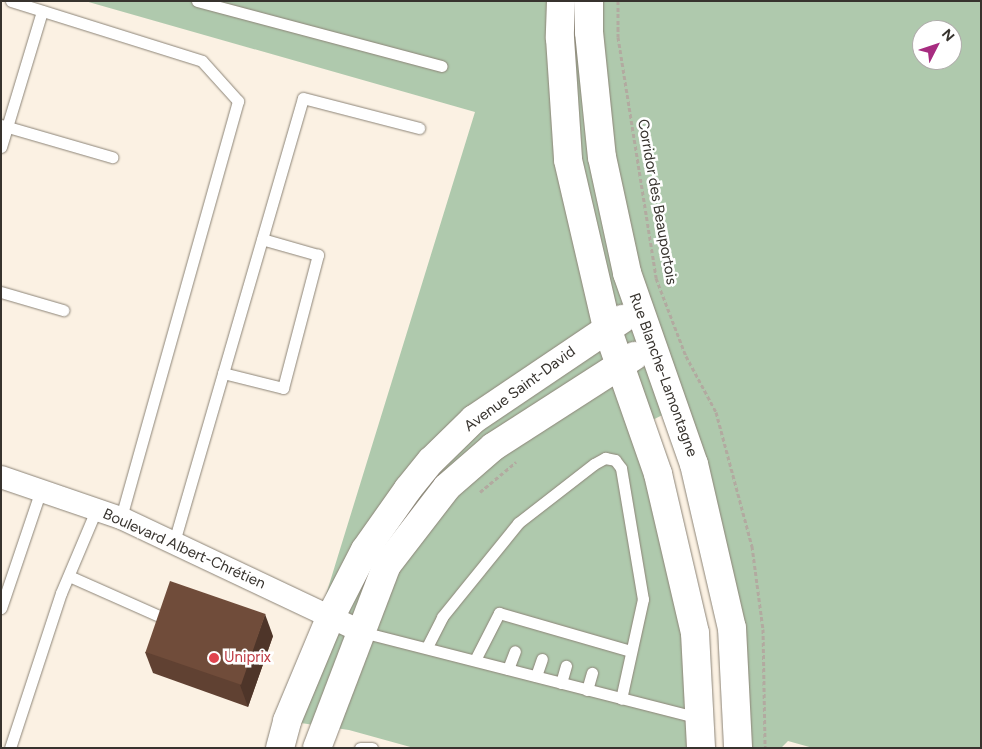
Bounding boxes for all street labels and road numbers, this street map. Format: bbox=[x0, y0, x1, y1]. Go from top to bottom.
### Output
street label: Corridor des Beauportois bbox=[634, 118, 680, 286]
street label: Rue Blanche-Lamontagne bbox=[625, 291, 701, 459]
street label: Avenue Saint-David bbox=[461, 343, 579, 435]
street label: Boulevard Albert-Chrétien bbox=[100, 505, 268, 593]

